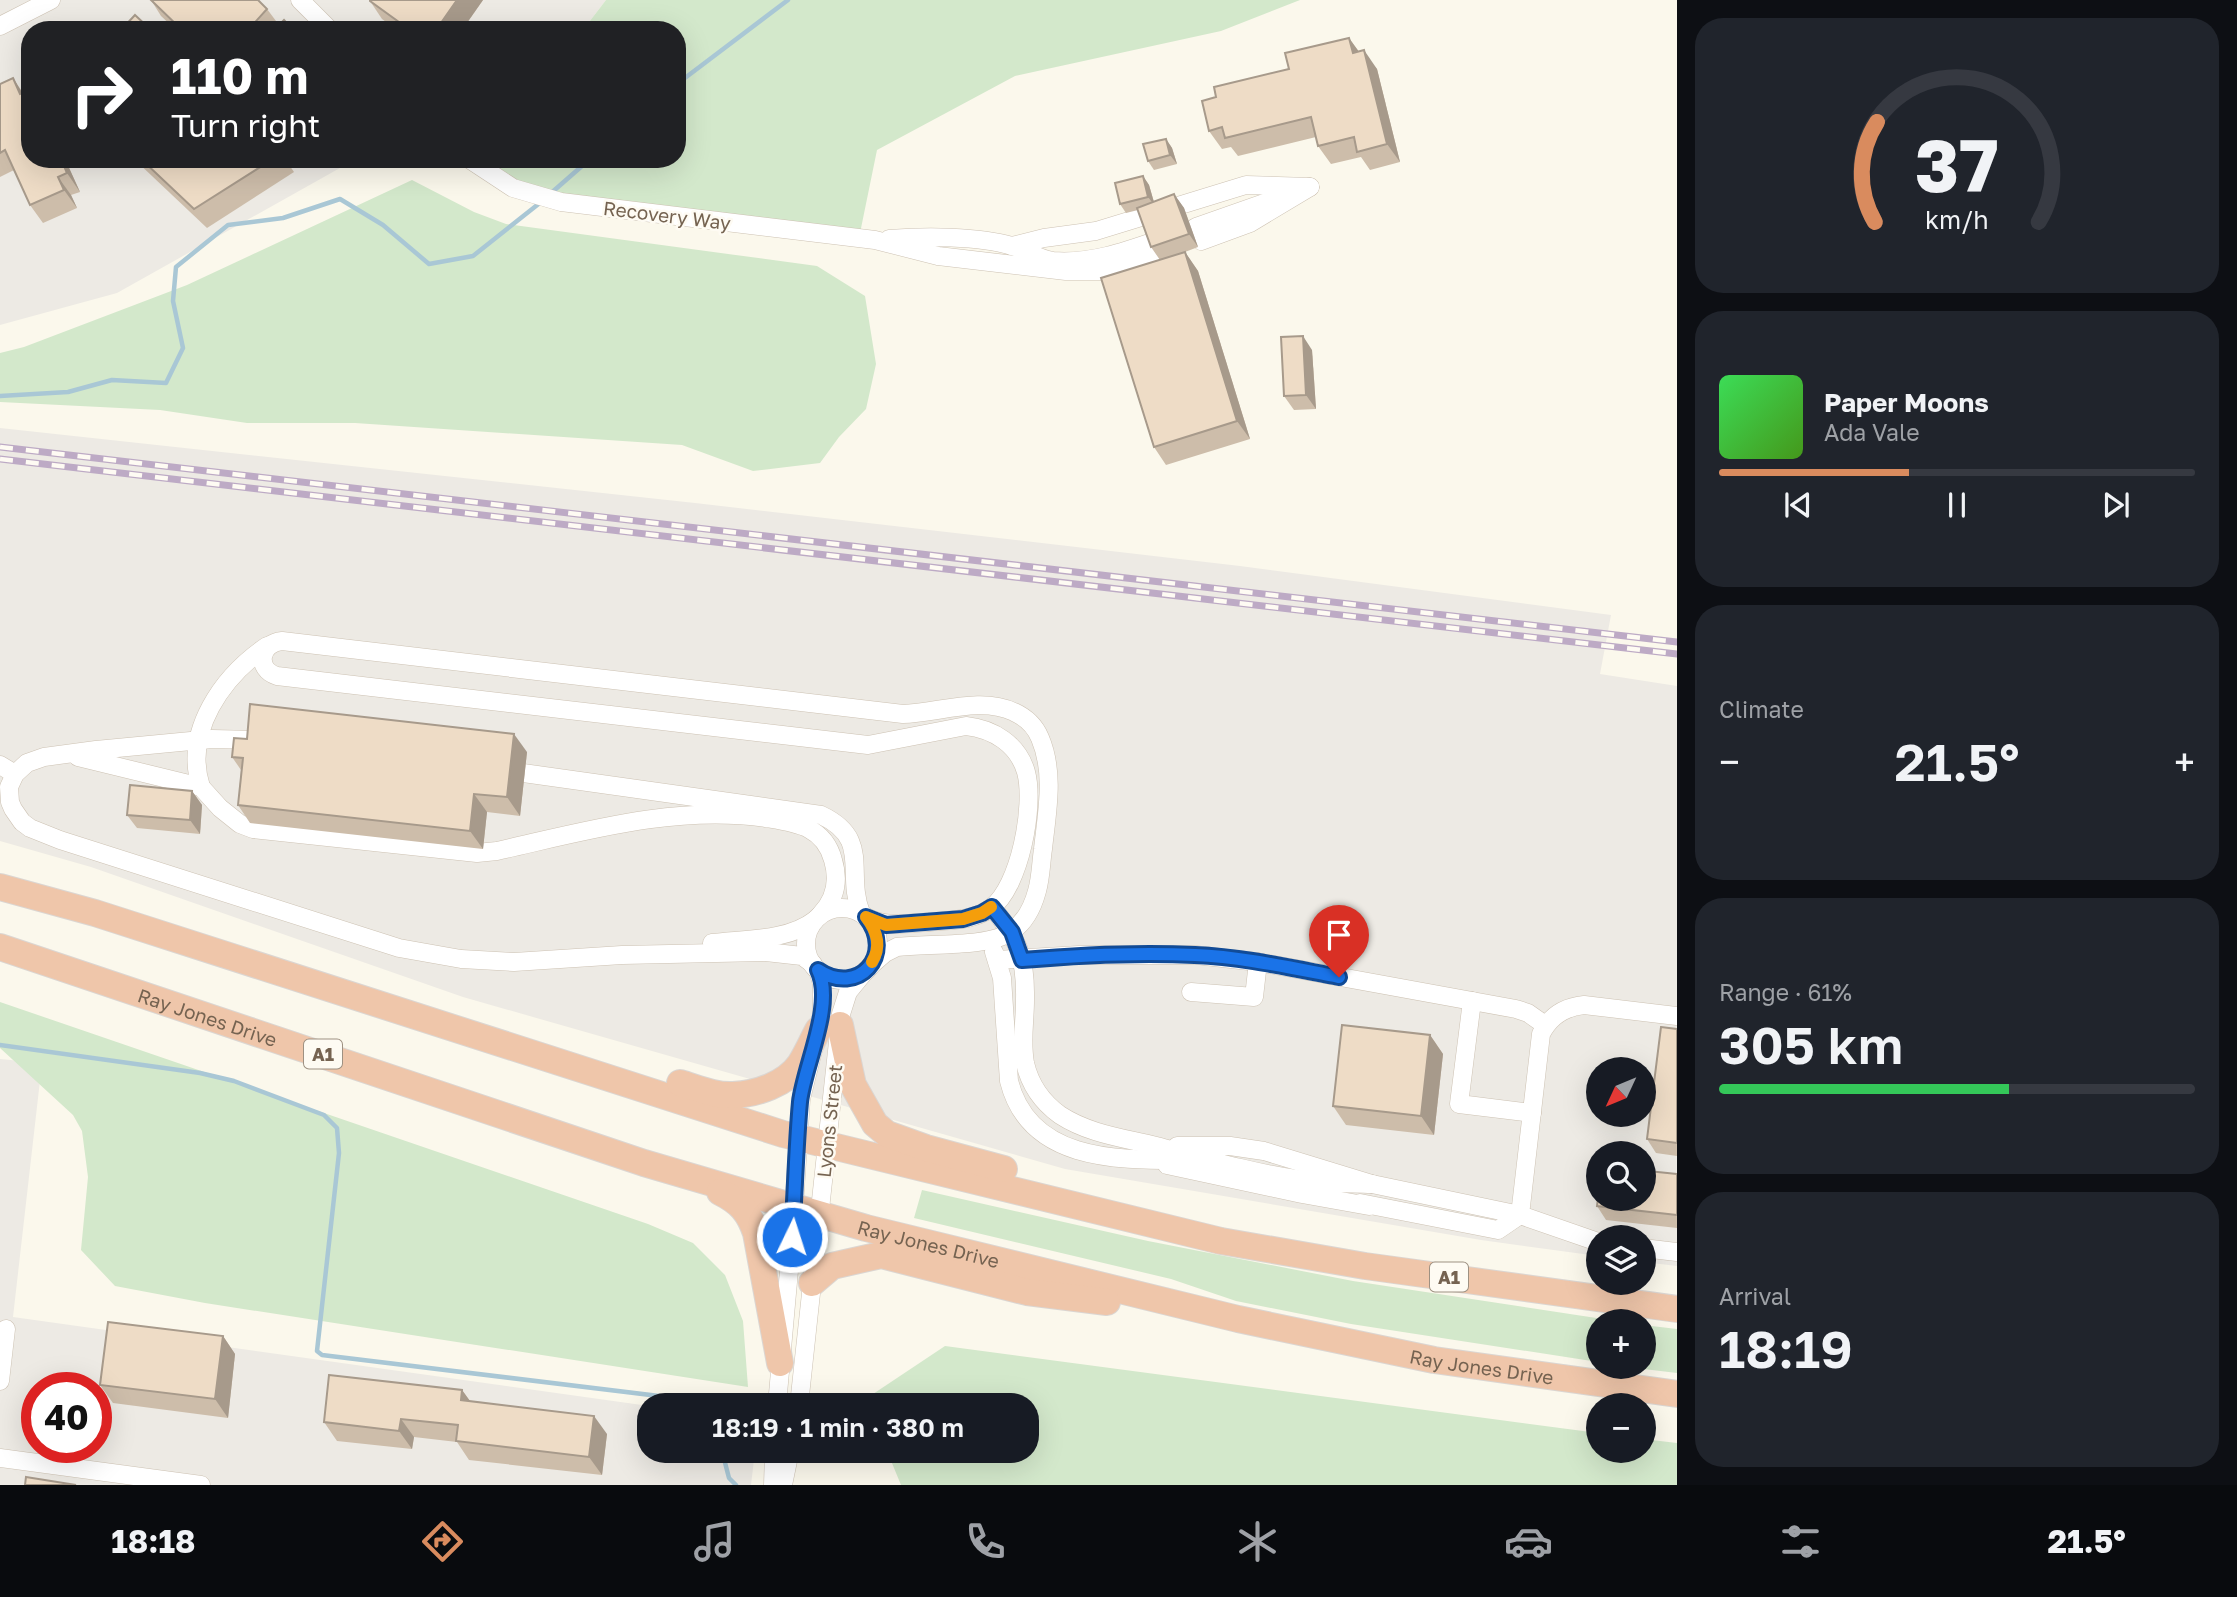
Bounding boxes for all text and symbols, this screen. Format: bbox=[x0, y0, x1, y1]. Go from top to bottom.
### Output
text: 110 m bbox=[171, 46, 308, 105]
icon: right bbox=[56, 49, 147, 140]
text: Turn right bbox=[171, 106, 320, 144]
text: 37 bbox=[1915, 121, 1999, 208]
street label: Recovery Way bbox=[602, 196, 732, 234]
text: km/h bbox=[1925, 204, 1989, 235]
text: Paper Moons bbox=[1824, 387, 1989, 418]
text: Ada Vale bbox=[1824, 418, 1920, 446]
icon: previous bbox=[1779, 486, 1817, 524]
icon: pause bbox=[1938, 486, 1976, 524]
icon: next bbox=[2097, 486, 2135, 524]
text: Climate bbox=[1719, 695, 1804, 723]
text: 21.5° bbox=[1895, 730, 2019, 792]
text: − bbox=[1719, 739, 1740, 784]
text: + bbox=[2174, 739, 2195, 784]
pin bbox=[1309, 905, 1369, 977]
icon: arrive bbox=[1320, 916, 1358, 954]
text: Range · 61% bbox=[1719, 978, 1852, 1006]
street label: Ray Jones Drive bbox=[135, 983, 280, 1051]
text: 305 km bbox=[1719, 1013, 1903, 1075]
road number: A1 bbox=[304, 1040, 342, 1069]
north arrow bbox=[1586, 1057, 1656, 1127]
map controls bbox=[1586, 1057, 1656, 1463]
street label: Lyons Street bbox=[812, 1063, 846, 1179]
button: search bbox=[1586, 1141, 1656, 1211]
position arrow bbox=[755, 1200, 829, 1274]
street label: Ray Jones Drive bbox=[855, 1215, 1002, 1272]
button: layers bbox=[1586, 1225, 1656, 1295]
road number: A1 bbox=[1430, 1262, 1468, 1292]
text: Arrival bbox=[1719, 1282, 1791, 1310]
button: + bbox=[1586, 1309, 1656, 1379]
text: 18:19 bbox=[1719, 1317, 1853, 1379]
street label: Ray Jones Drive bbox=[1408, 1344, 1555, 1388]
speed limit sign: 40 bbox=[21, 1372, 112, 1463]
button: − bbox=[1586, 1393, 1656, 1463]
text: 18:19 · 1 min · 380 m bbox=[712, 1412, 964, 1443]
icon: directions bbox=[418, 1517, 467, 1566]
icon: music bbox=[690, 1517, 739, 1566]
icon: phone bbox=[961, 1517, 1010, 1566]
icon: climate bbox=[1233, 1517, 1282, 1566]
icon: car bbox=[1504, 1517, 1553, 1566]
icon: filters bbox=[1776, 1517, 1825, 1566]
text: 18:18 bbox=[111, 1522, 195, 1560]
text: 21.5° bbox=[2047, 1522, 2126, 1560]

